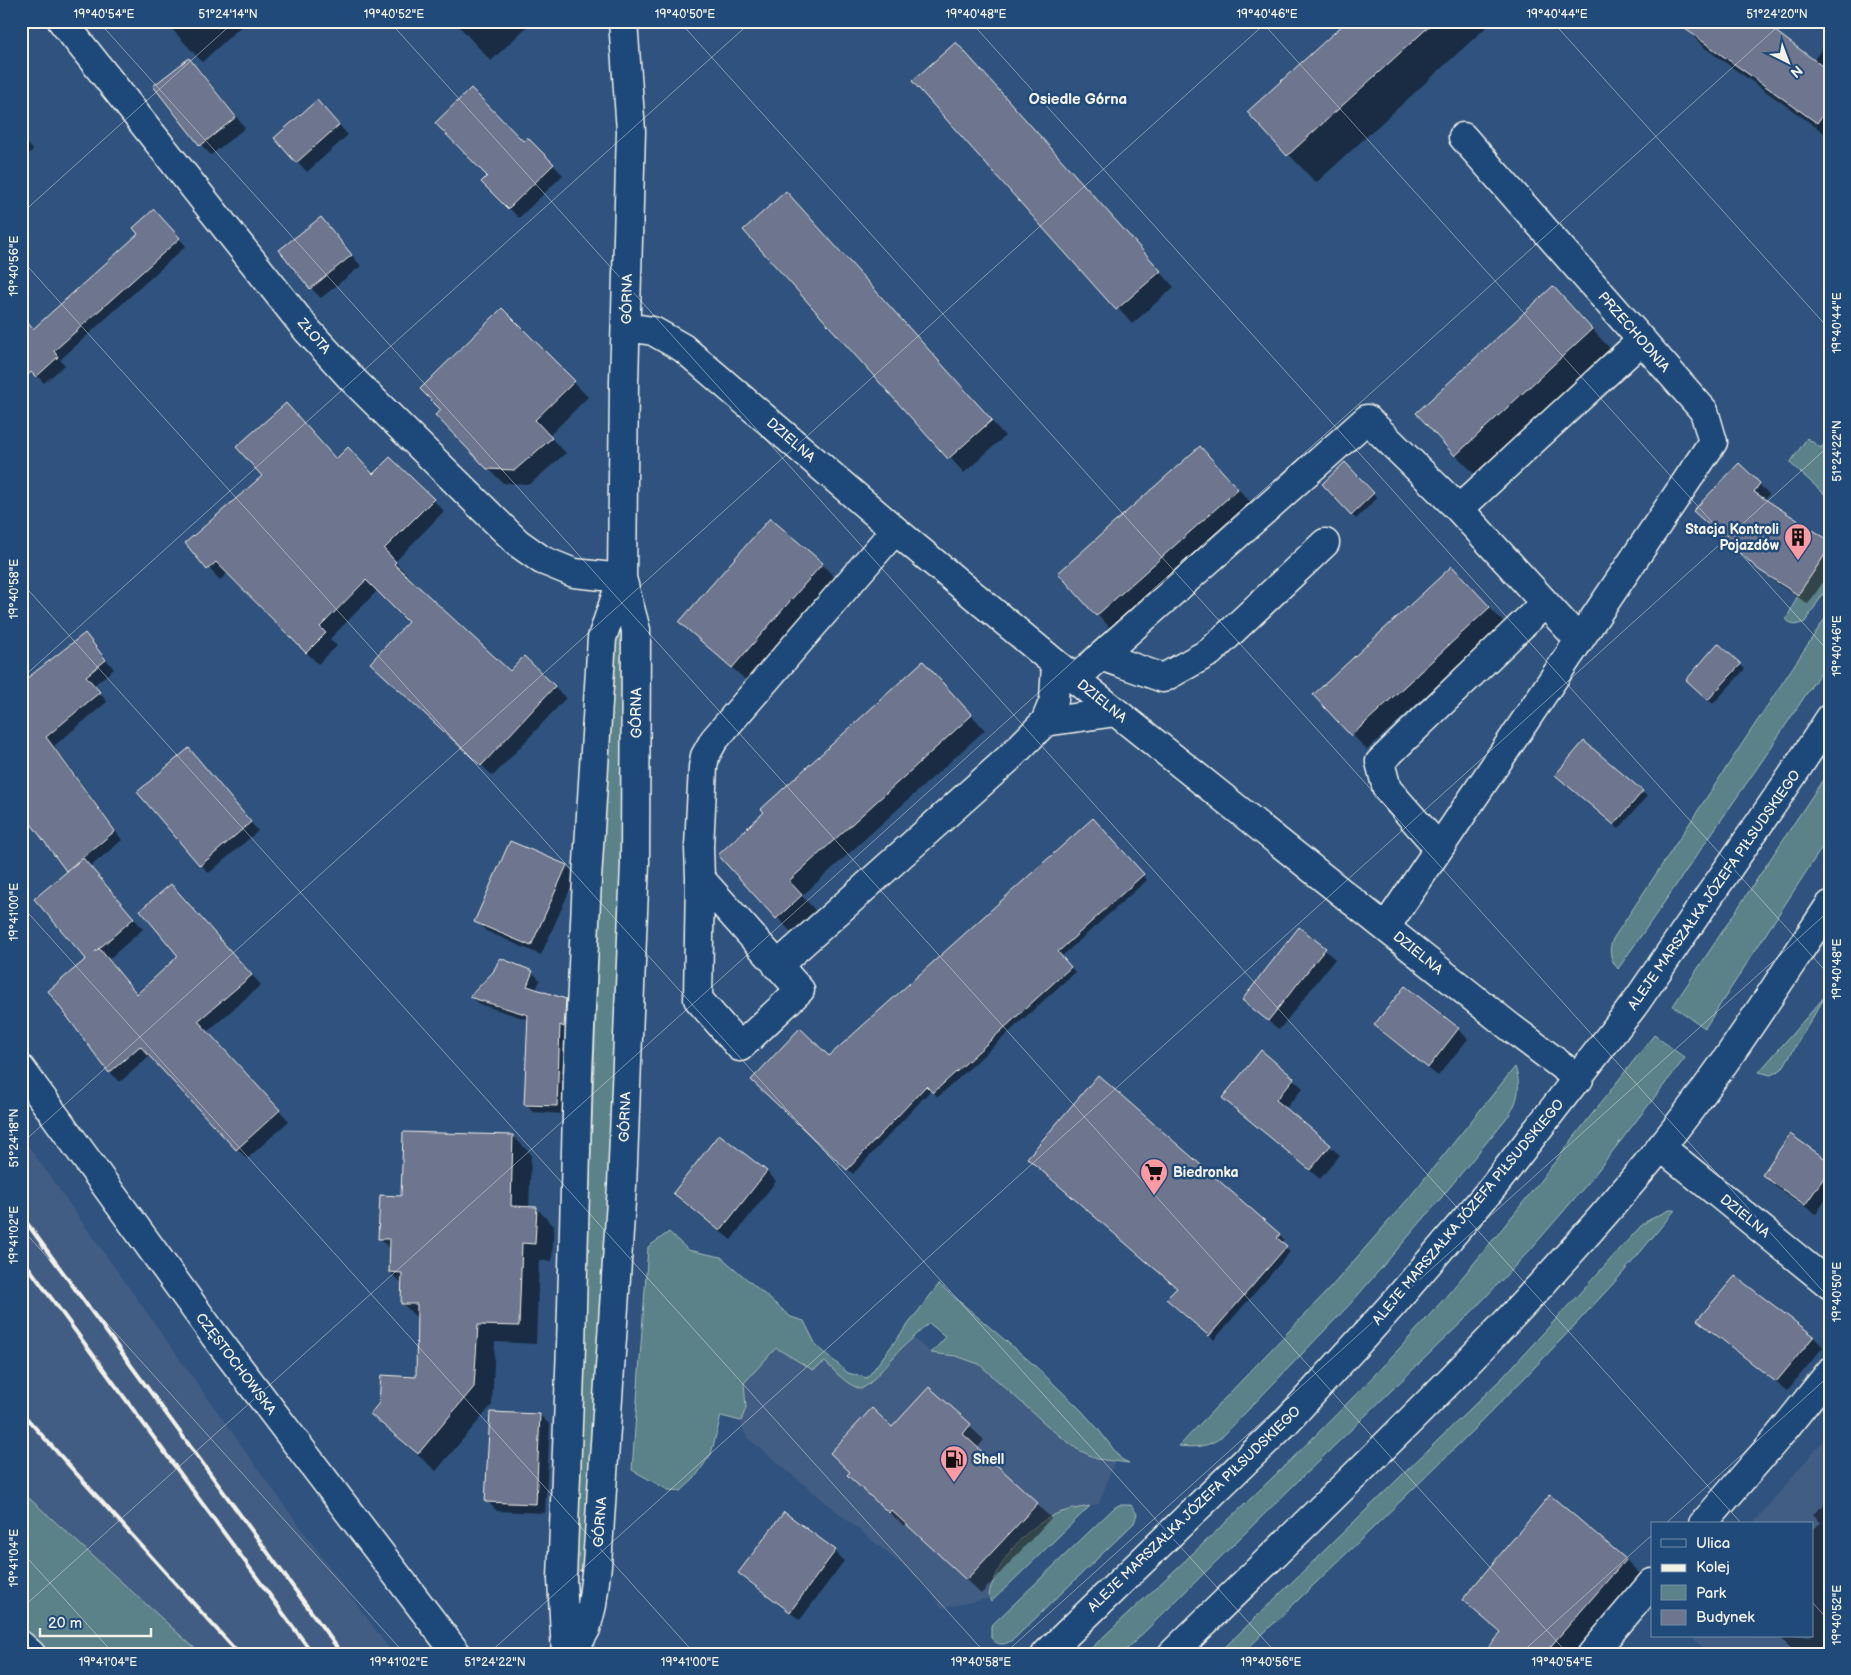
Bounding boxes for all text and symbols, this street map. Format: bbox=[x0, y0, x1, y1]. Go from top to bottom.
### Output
text: 19°40'54"E bbox=[74, 7, 134, 22]
text: 51°24'14"N bbox=[198, 7, 258, 22]
text: 19°40'52"E bbox=[364, 7, 424, 22]
text: 19°40'50"E bbox=[655, 7, 715, 22]
text: 19°40'48"E bbox=[946, 7, 1007, 22]
text: 19°40'46"E bbox=[1236, 7, 1298, 22]
text: 19°40'44"E bbox=[1526, 7, 1588, 22]
text: 51°24'20"N bbox=[1746, 7, 1808, 22]
north arrow bbox=[1764, 38, 1814, 88]
text: N bbox=[1787, 61, 1806, 81]
district label: Osiedle Górna bbox=[1029, 90, 1127, 109]
text: 19°40'56"E bbox=[7, 236, 22, 296]
street label: GÓRNA bbox=[617, 273, 636, 324]
street label: PRZECHODNIA bbox=[1594, 288, 1674, 376]
text: 19°40'44"E bbox=[1830, 292, 1845, 354]
street label: ZŁOTA bbox=[293, 314, 334, 358]
street label: DZIELNA bbox=[763, 414, 819, 466]
text: 51°24'22"N bbox=[1830, 420, 1845, 482]
place label: Stacja Kontroli Pojazdów bbox=[1685, 521, 1780, 554]
building icon: Stacja Kontroli Pojazdów bbox=[1783, 522, 1813, 561]
text: 19°40'58"E bbox=[7, 559, 22, 619]
text: 19°40'46"E bbox=[1830, 615, 1845, 677]
street label: DZIELNA bbox=[1074, 676, 1131, 726]
street label: GÓRNA bbox=[627, 687, 645, 738]
street label: ALEJE MARSZAŁKA JÓZEFA PIŁSUDSKIEGO bbox=[1623, 766, 1804, 1013]
text: 19°41'00"E bbox=[7, 883, 22, 941]
street label: DZIELNA bbox=[1390, 928, 1447, 978]
text: 19°40'48"E bbox=[1830, 938, 1845, 999]
street label: GÓRNA bbox=[615, 1091, 634, 1142]
street label: ALEJE MARSZAŁKA JÓZEFA PIŁSUDSKIEGO bbox=[1368, 1095, 1568, 1328]
text: 51°24'18"N bbox=[7, 1108, 22, 1168]
supermarket icon: Biedronka bbox=[1139, 1157, 1169, 1196]
place label: Biedronka bbox=[1173, 1164, 1239, 1181]
street label: DZIELNA bbox=[1717, 1191, 1774, 1241]
text: 19°41'02"E bbox=[7, 1206, 22, 1264]
text: 19°40'50"E bbox=[1830, 1262, 1845, 1322]
street label: CZĘSTOCHOWSKA bbox=[192, 1310, 280, 1419]
street label: ALEJE MARSZAŁKA JÓZEFA PIŁSUDSKIEGO bbox=[1083, 1402, 1304, 1616]
fuel station icon: Shell bbox=[939, 1444, 969, 1483]
place label: Shell bbox=[973, 1451, 1004, 1468]
street label: GÓRNA bbox=[589, 1496, 610, 1548]
legend bbox=[1651, 1522, 1814, 1638]
text: 19°41'04"E bbox=[7, 1529, 22, 1587]
text: Ulica bbox=[1696, 1534, 1730, 1553]
text: Kolej bbox=[1696, 1558, 1730, 1577]
text: Park bbox=[1696, 1584, 1727, 1603]
text: 19°40'52"E bbox=[1830, 1585, 1845, 1645]
scale bar bbox=[40, 1605, 151, 1637]
text: Budynek bbox=[1696, 1608, 1755, 1627]
text: 20 m bbox=[48, 1614, 82, 1633]
text: 19°41'04"E bbox=[79, 1655, 137, 1670]
text: 19°41'02"E bbox=[370, 1655, 428, 1670]
text: 51°24'22"N bbox=[464, 1655, 526, 1670]
text: 19°41'00"E bbox=[661, 1655, 719, 1670]
text: 19°40'58"E bbox=[951, 1655, 1011, 1670]
text: 19°40'56"E bbox=[1241, 1655, 1301, 1670]
text: 19°40'54"E bbox=[1532, 1655, 1592, 1670]

